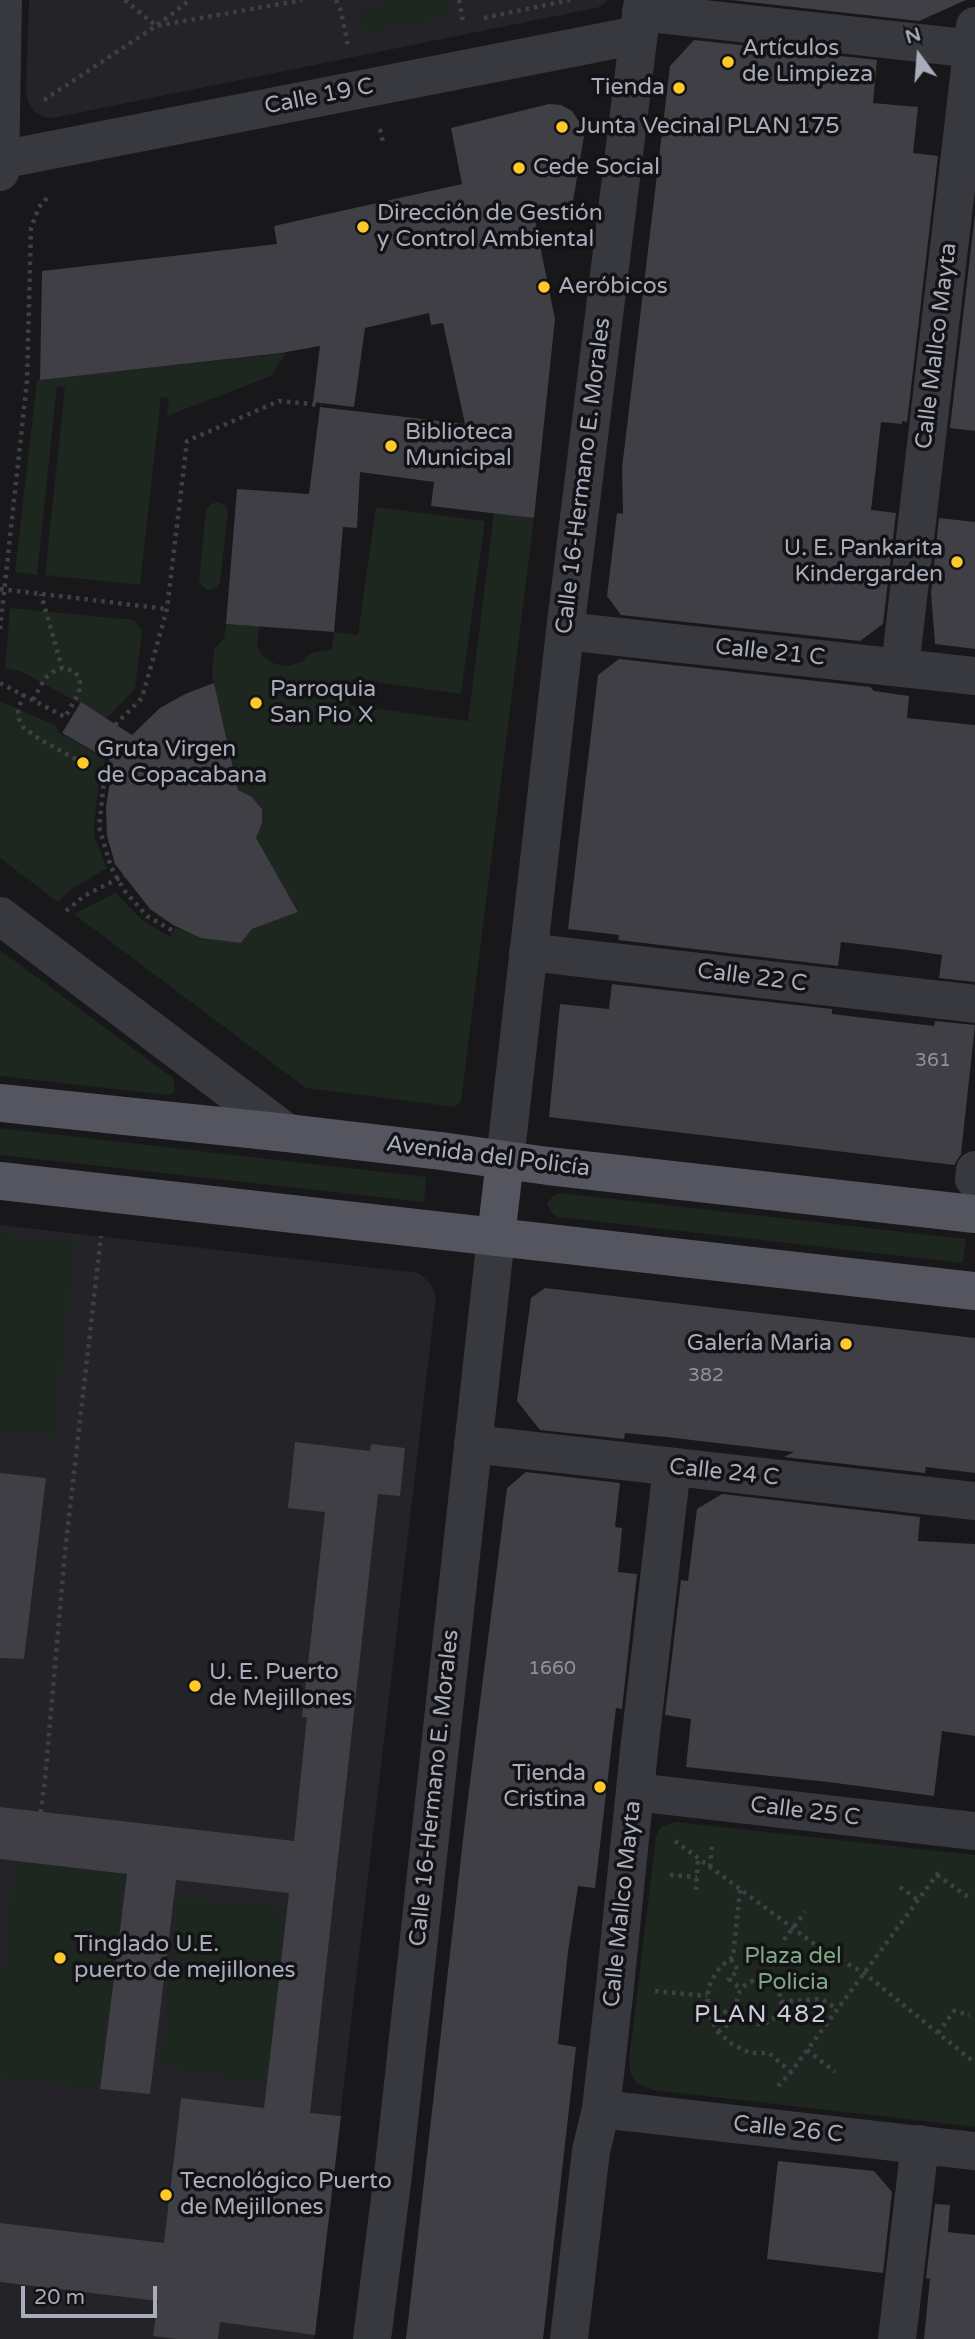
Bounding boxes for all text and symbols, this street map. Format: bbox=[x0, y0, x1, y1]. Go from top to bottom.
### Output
north arrow bbox=[884, 21, 954, 91]
text: N bbox=[903, 23, 924, 48]
place label: Artículos de Limpieza bbox=[742, 35, 873, 89]
marker: Artículos de Limpieza bbox=[720, 54, 736, 70]
street label: Calle 19 C bbox=[262, 73, 376, 121]
place label: Tienda bbox=[591, 74, 665, 102]
marker: Tienda bbox=[671, 80, 687, 96]
place label: Junta Vecinal PLAN 175 bbox=[576, 113, 840, 141]
marker: Junta Vecinal PLAN 175 bbox=[554, 119, 570, 135]
place label: Cede Social bbox=[533, 154, 660, 182]
marker: Cede Social bbox=[511, 160, 527, 176]
place label: Dirección de Gestión y Control Ambiental bbox=[377, 200, 603, 254]
marker: Dirección de Gestión y Control Ambiental bbox=[355, 219, 371, 235]
street label: Calle Mallco Mayta bbox=[911, 241, 963, 451]
place label: Aeróbicos bbox=[558, 273, 668, 301]
marker: Aeróbicos bbox=[536, 279, 552, 295]
street label: Calle 16-Hermano E. Morales bbox=[551, 316, 617, 636]
place label: Biblioteca Municipal bbox=[405, 419, 513, 473]
marker: Biblioteca Municipal bbox=[383, 438, 399, 454]
place label: U. E. Pankarita Kindergarden bbox=[784, 535, 943, 589]
marker: U. E. Pankarita Kindergarden bbox=[949, 554, 965, 570]
street label: Calle 21 C bbox=[714, 634, 826, 672]
place label: Parroquia San Pio X bbox=[270, 676, 376, 730]
marker: Parroquia San Pio X bbox=[248, 695, 264, 711]
place label: Gruta Virgen de Copacabana bbox=[97, 736, 267, 790]
marker: Gruta Virgen de Copacabana bbox=[75, 755, 91, 771]
street label: Calle 22 C bbox=[696, 958, 808, 998]
house number: 361 bbox=[915, 1050, 951, 1072]
street label: Avenida del Policía bbox=[384, 1131, 592, 1183]
place label: Galería Maria bbox=[687, 1330, 832, 1358]
marker: Galería Maria bbox=[838, 1336, 854, 1352]
house number: 382 bbox=[688, 1365, 724, 1387]
street label: Calle 24 C bbox=[668, 1454, 780, 1492]
street label: Calle 16-Hermano E. Morales bbox=[405, 1628, 465, 1948]
house number: 1660 bbox=[528, 1658, 576, 1680]
place label: U. E. Puerto de Mejillones bbox=[209, 1659, 352, 1713]
marker: U. E. Puerto de Mejillones bbox=[187, 1678, 203, 1694]
place label: Tienda Cristina bbox=[503, 1760, 586, 1814]
marker: Tienda Cristina bbox=[592, 1779, 608, 1795]
street label: Calle 25 C bbox=[749, 1792, 861, 1832]
street label: Calle Mallco Mayta bbox=[598, 1799, 648, 2009]
place label: Tinglado U.E. puerto de mejillones bbox=[74, 1931, 296, 1985]
park label: Plaza del Policia bbox=[744, 1943, 842, 1997]
marker: Tinglado U.E. puerto de mejillones bbox=[52, 1950, 68, 1966]
district label: PLAN 482 bbox=[695, 2002, 827, 2030]
street label: Calle 26 C bbox=[732, 2111, 844, 2149]
place label: Tecnológico Puerto de Mejillones bbox=[180, 2168, 392, 2222]
marker: Tecnológico Puerto de Mejillones bbox=[158, 2187, 174, 2203]
scale bar bbox=[24, 2272, 161, 2316]
text: 20 m bbox=[34, 2285, 85, 2310]

